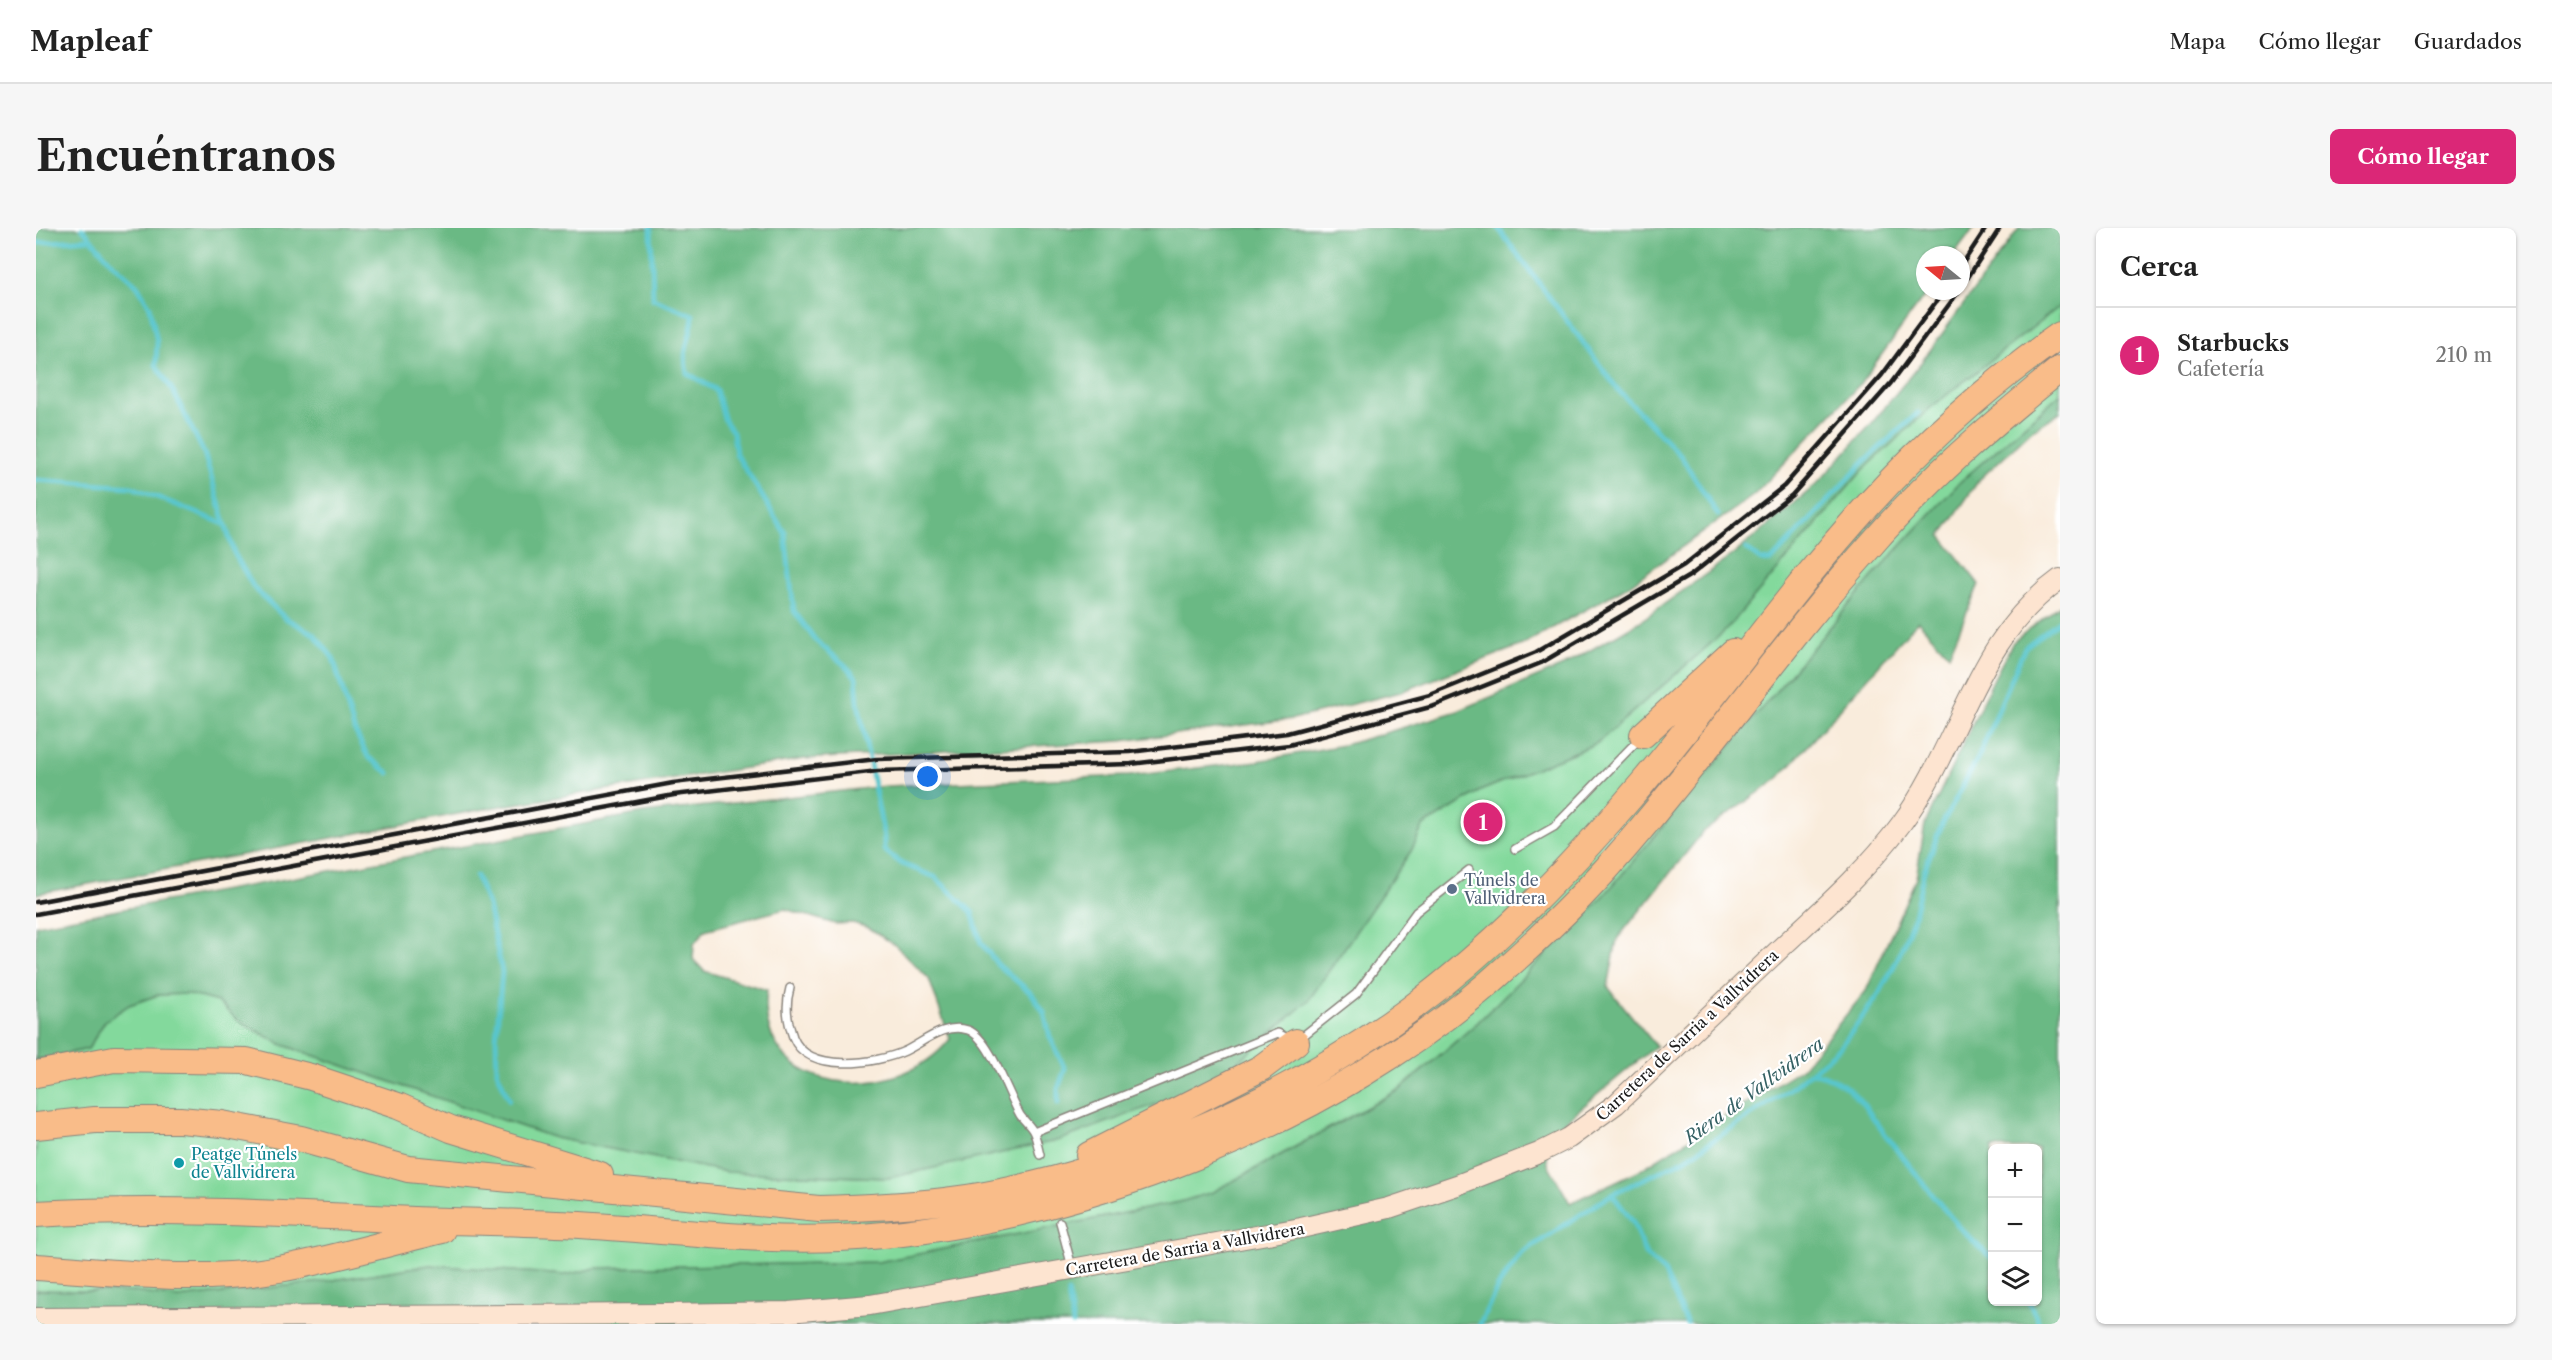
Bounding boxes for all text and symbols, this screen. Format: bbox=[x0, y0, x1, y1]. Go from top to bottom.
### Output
text: Mapleaf bbox=[30, 24, 149, 58]
text: Mapa bbox=[2169, 29, 2226, 54]
text: Cómo llegar bbox=[2259, 29, 2381, 54]
text: Guardados bbox=[2414, 29, 2522, 54]
button: Cómo llegar bbox=[2330, 129, 2516, 184]
text: Encuéntranos bbox=[36, 130, 336, 182]
north arrow bbox=[1916, 246, 1970, 300]
text: Cerca bbox=[2120, 251, 2198, 283]
text: Starbucks bbox=[2177, 330, 2289, 357]
text: 1 bbox=[2135, 343, 2144, 367]
text: 210 m bbox=[2435, 343, 2492, 367]
text: Cafetería bbox=[2177, 357, 2264, 381]
your location bbox=[913, 762, 942, 791]
pin: 1 bbox=[1464, 800, 1502, 844]
place label: Túnels de Vallvidrera bbox=[1463, 870, 1546, 908]
marker: Túnels de Vallvidrera bbox=[1445, 882, 1459, 896]
street label: Carretera de Sarria a Vallvidrera bbox=[1592, 945, 1783, 1125]
water label: Riera de Vallvidrera bbox=[1678, 1033, 1828, 1150]
place label: Peatge Túnels de Vallvidrera bbox=[191, 1144, 297, 1182]
map controls bbox=[1988, 1144, 2042, 1306]
button: + bbox=[1988, 1144, 2042, 1198]
marker: Peatge Túnels de Vallvidrera bbox=[172, 1156, 186, 1170]
button: − bbox=[1988, 1198, 2042, 1252]
street label: Carretera de Sarria a Vallvidrera bbox=[1064, 1218, 1307, 1280]
button: layers bbox=[1988, 1252, 2042, 1306]

